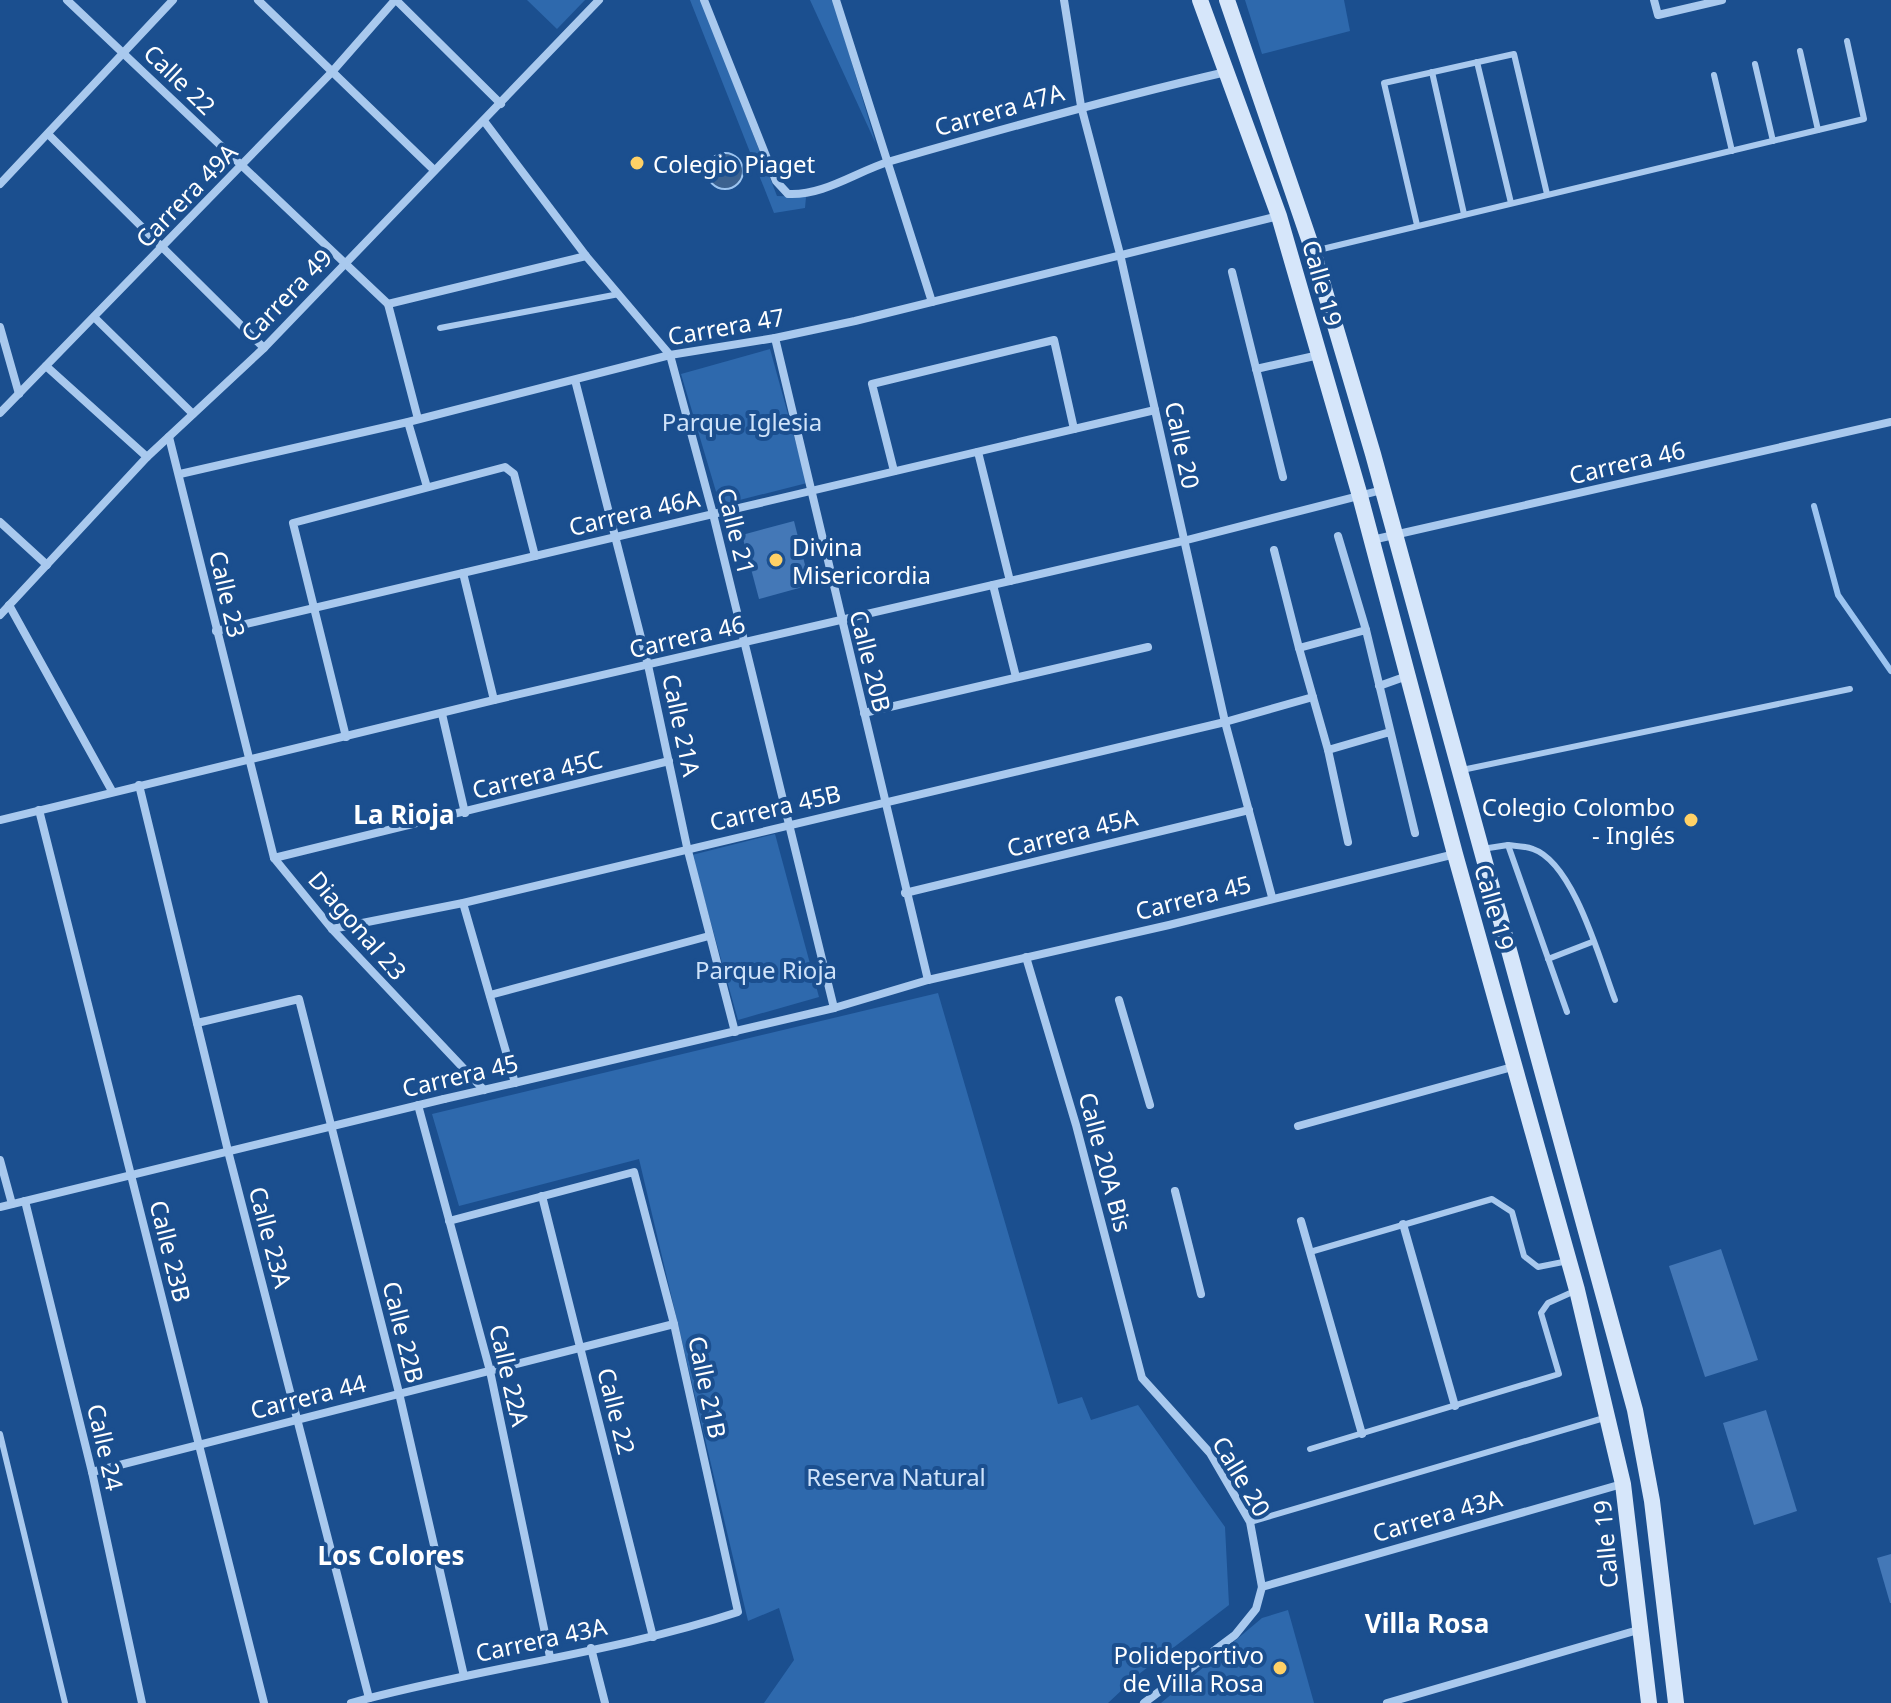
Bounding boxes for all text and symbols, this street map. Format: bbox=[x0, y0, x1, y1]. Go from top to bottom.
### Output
street label: Calle 22 bbox=[137, 36, 223, 122]
street label: Carrera 47A bbox=[930, 75, 1068, 143]
street label: Carrera 49A bbox=[128, 135, 245, 254]
place label: Colegio Piaget bbox=[653, 147, 816, 180]
marker: Colegio Piaget bbox=[628, 154, 646, 172]
street label: Calle 19 bbox=[1295, 236, 1351, 330]
street label: Carrera 49 bbox=[233, 241, 339, 349]
street label: Carrera 47 bbox=[665, 299, 787, 353]
street label: Calle 20 bbox=[1158, 398, 1208, 492]
park label: Parque Iglesia bbox=[662, 405, 822, 438]
street label: Carrera 46 bbox=[1566, 433, 1688, 491]
street label: Carrera 46A bbox=[565, 481, 703, 543]
street label: Calle 21 bbox=[710, 484, 764, 578]
place label: Divina Misericordia bbox=[792, 530, 931, 591]
street label: Calle 23 bbox=[202, 547, 254, 641]
marker: Divina Misericordia bbox=[767, 551, 785, 569]
street label: Carrera 46 bbox=[626, 607, 748, 665]
street label: Calle 20B bbox=[842, 607, 900, 715]
street label: Calle 21A bbox=[655, 671, 709, 780]
street label: Carrera 45C bbox=[468, 742, 606, 806]
street label: Carrera 45B bbox=[706, 776, 844, 838]
place label: Colegio Colombo - Inglés bbox=[1482, 790, 1675, 851]
district label: La Rioja bbox=[353, 796, 455, 832]
street label: Carrera 45A bbox=[1003, 800, 1141, 864]
marker: Colegio Colombo - Inglés bbox=[1682, 811, 1700, 829]
street label: Calle 19 bbox=[1467, 860, 1523, 954]
street label: Diagonal 23 bbox=[301, 863, 415, 987]
street label: Carrera 45 bbox=[1132, 867, 1254, 927]
park label: Parque Rioja bbox=[695, 953, 837, 986]
street label: Carrera 45 bbox=[399, 1046, 521, 1104]
street label: Calle 20A Bis bbox=[1072, 1089, 1140, 1235]
street label: Calle 23A bbox=[242, 1183, 301, 1292]
street label: Calle 23B bbox=[142, 1197, 200, 1305]
street label: Calle 22B bbox=[375, 1278, 433, 1386]
street label: Calle 22A bbox=[482, 1321, 538, 1430]
street label: Calle 21B bbox=[681, 1333, 735, 1441]
street label: Calle 22 bbox=[590, 1364, 644, 1458]
street label: Carrera 44 bbox=[247, 1366, 370, 1426]
street label: Calle 24 bbox=[80, 1400, 132, 1494]
street label: Calle 20 bbox=[1205, 1430, 1279, 1522]
park label: Reserva Natural bbox=[806, 1460, 986, 1493]
street label: Carrera 43A bbox=[1368, 1481, 1506, 1549]
street label: Calle 19 bbox=[1585, 1499, 1625, 1589]
district label: Los Colores bbox=[317, 1537, 465, 1573]
district label: Villa Rosa bbox=[1365, 1605, 1489, 1641]
street label: Carrera 43A bbox=[472, 1609, 610, 1669]
place label: Polideportivo de Villa Rosa bbox=[1114, 1638, 1264, 1699]
marker: Polideportivo de Villa Rosa bbox=[1271, 1659, 1289, 1677]

